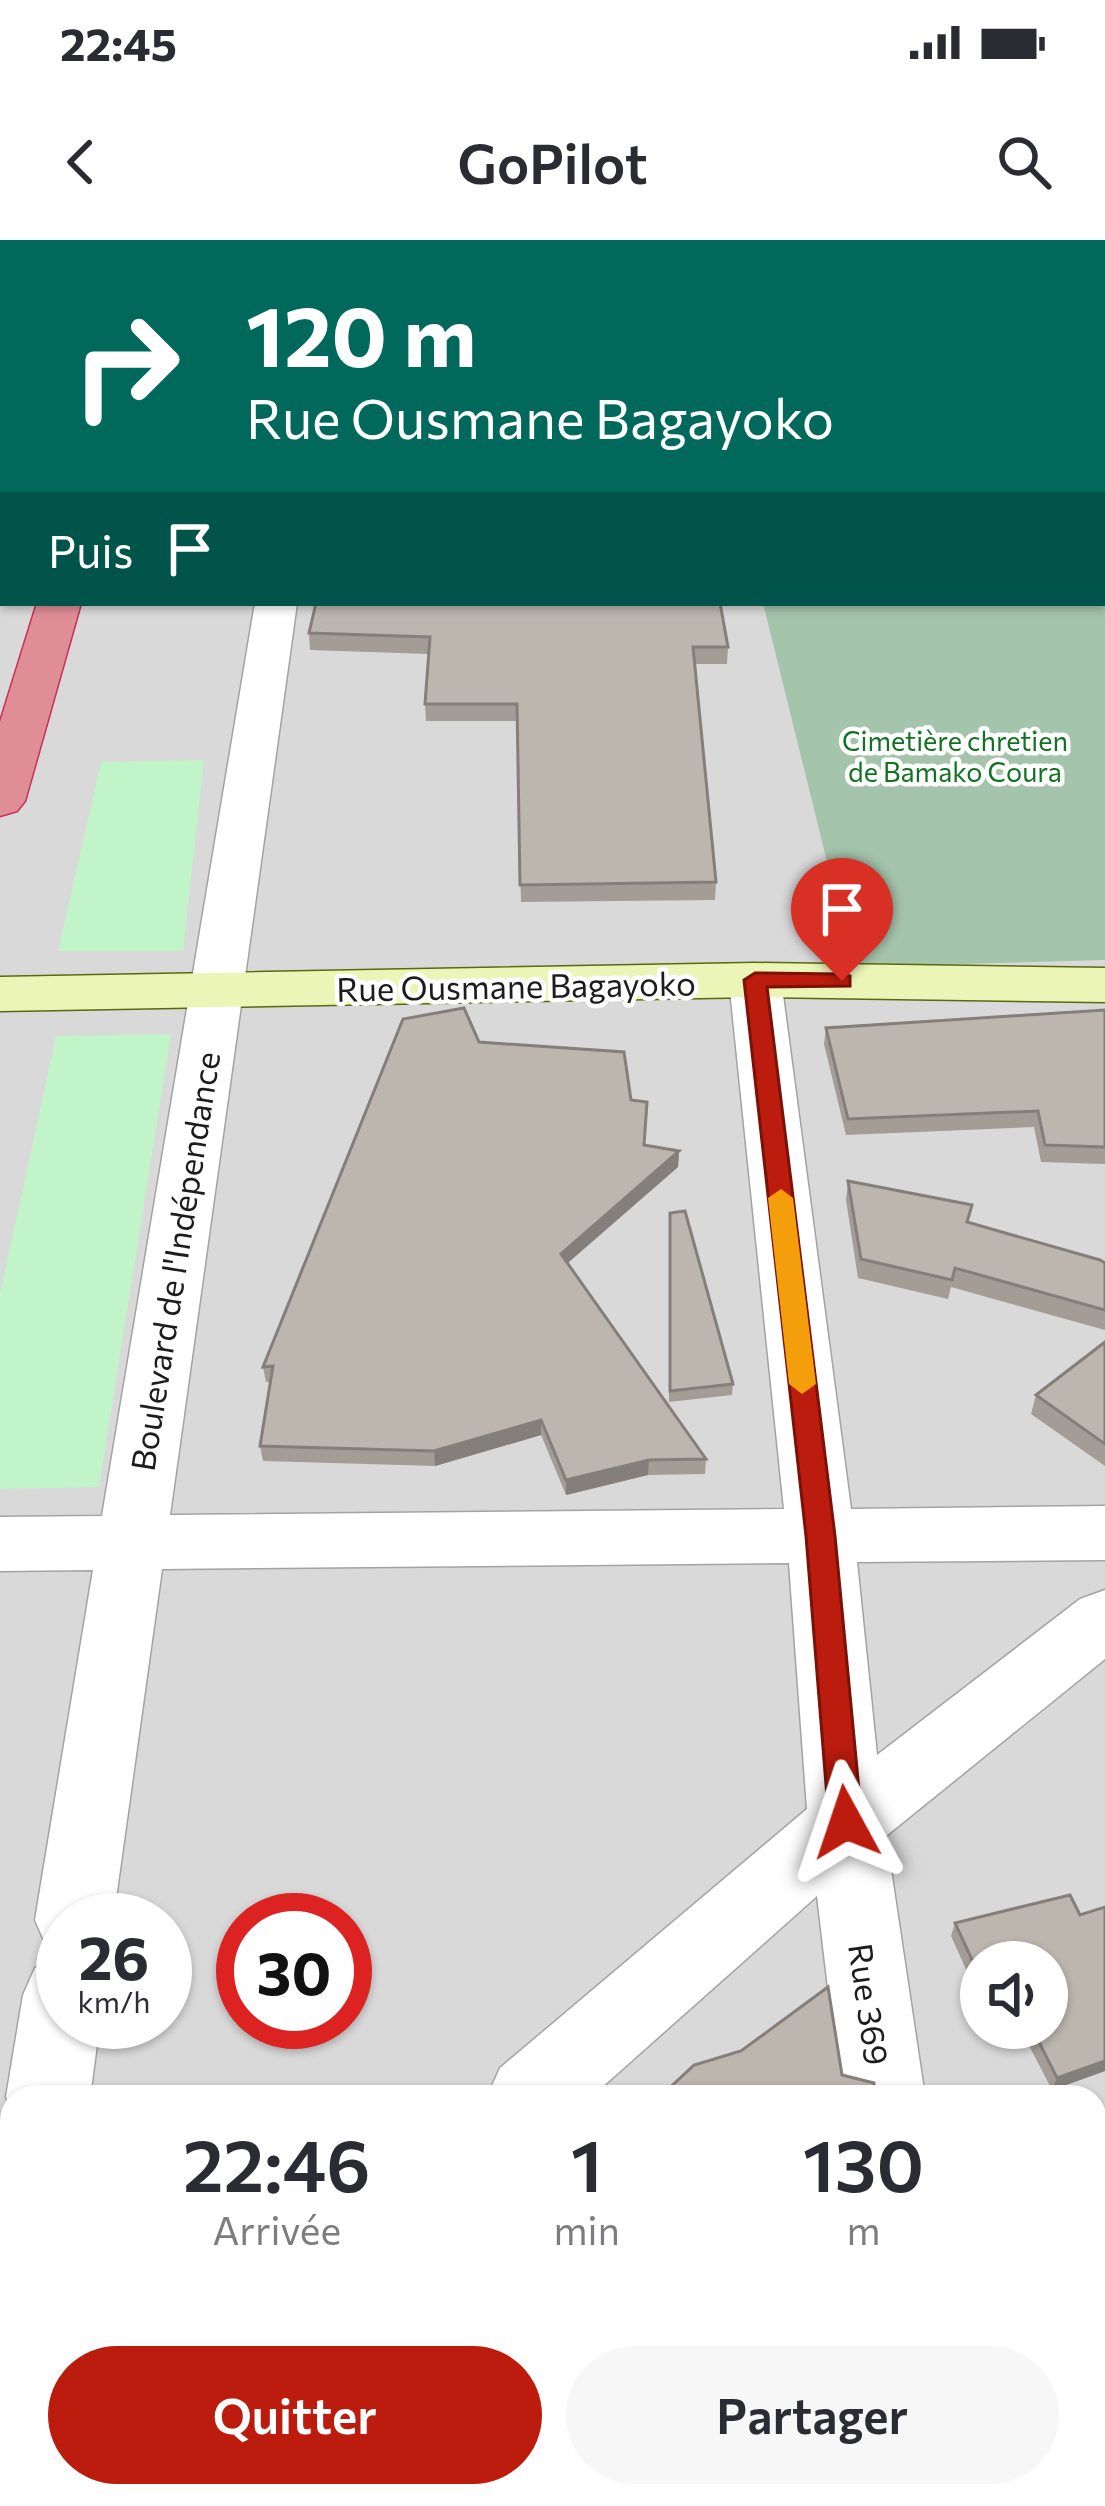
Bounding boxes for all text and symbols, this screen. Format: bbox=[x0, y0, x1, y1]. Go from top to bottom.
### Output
text: 22:45 bbox=[60, 15, 177, 70]
icon: back bbox=[48, 129, 114, 195]
text: GoPilot bbox=[457, 129, 648, 195]
icon: search bbox=[991, 129, 1057, 195]
text: 120 m bbox=[246, 282, 476, 384]
icon: right bbox=[48, 288, 204, 444]
text: Rue Ousmane Bagayoko bbox=[246, 384, 834, 450]
icon: arrive bbox=[157, 516, 223, 582]
text: Puis bbox=[48, 522, 133, 577]
park label: Cimetière chretien de Bamako Coura bbox=[842, 724, 1068, 788]
pin bbox=[791, 858, 893, 981]
icon: arrive bbox=[809, 876, 875, 942]
street label: Rue Ousmane Bagayoko bbox=[336, 961, 696, 1009]
street label: Boulevard de l'Indépendance bbox=[121, 1048, 227, 1474]
position arrow bbox=[783, 1759, 909, 1885]
speed limit sign: 30 bbox=[216, 1893, 372, 2049]
text: 26 bbox=[79, 1919, 149, 1992]
street label: Rue 369 bbox=[841, 1940, 899, 2068]
map controls bbox=[960, 1941, 1068, 2049]
button: sound bbox=[960, 1941, 1068, 2049]
text: km/h bbox=[78, 1982, 150, 2019]
text: 22:46 bbox=[183, 2119, 371, 2207]
text: 1 bbox=[571, 2119, 603, 2207]
text: 130 bbox=[803, 2119, 924, 2207]
text: Arrivée bbox=[212, 2205, 341, 2253]
text: min bbox=[553, 2205, 620, 2253]
text: m bbox=[846, 2205, 880, 2253]
button: Quitter bbox=[48, 2346, 542, 2484]
button: Partager bbox=[566, 2346, 1059, 2484]

